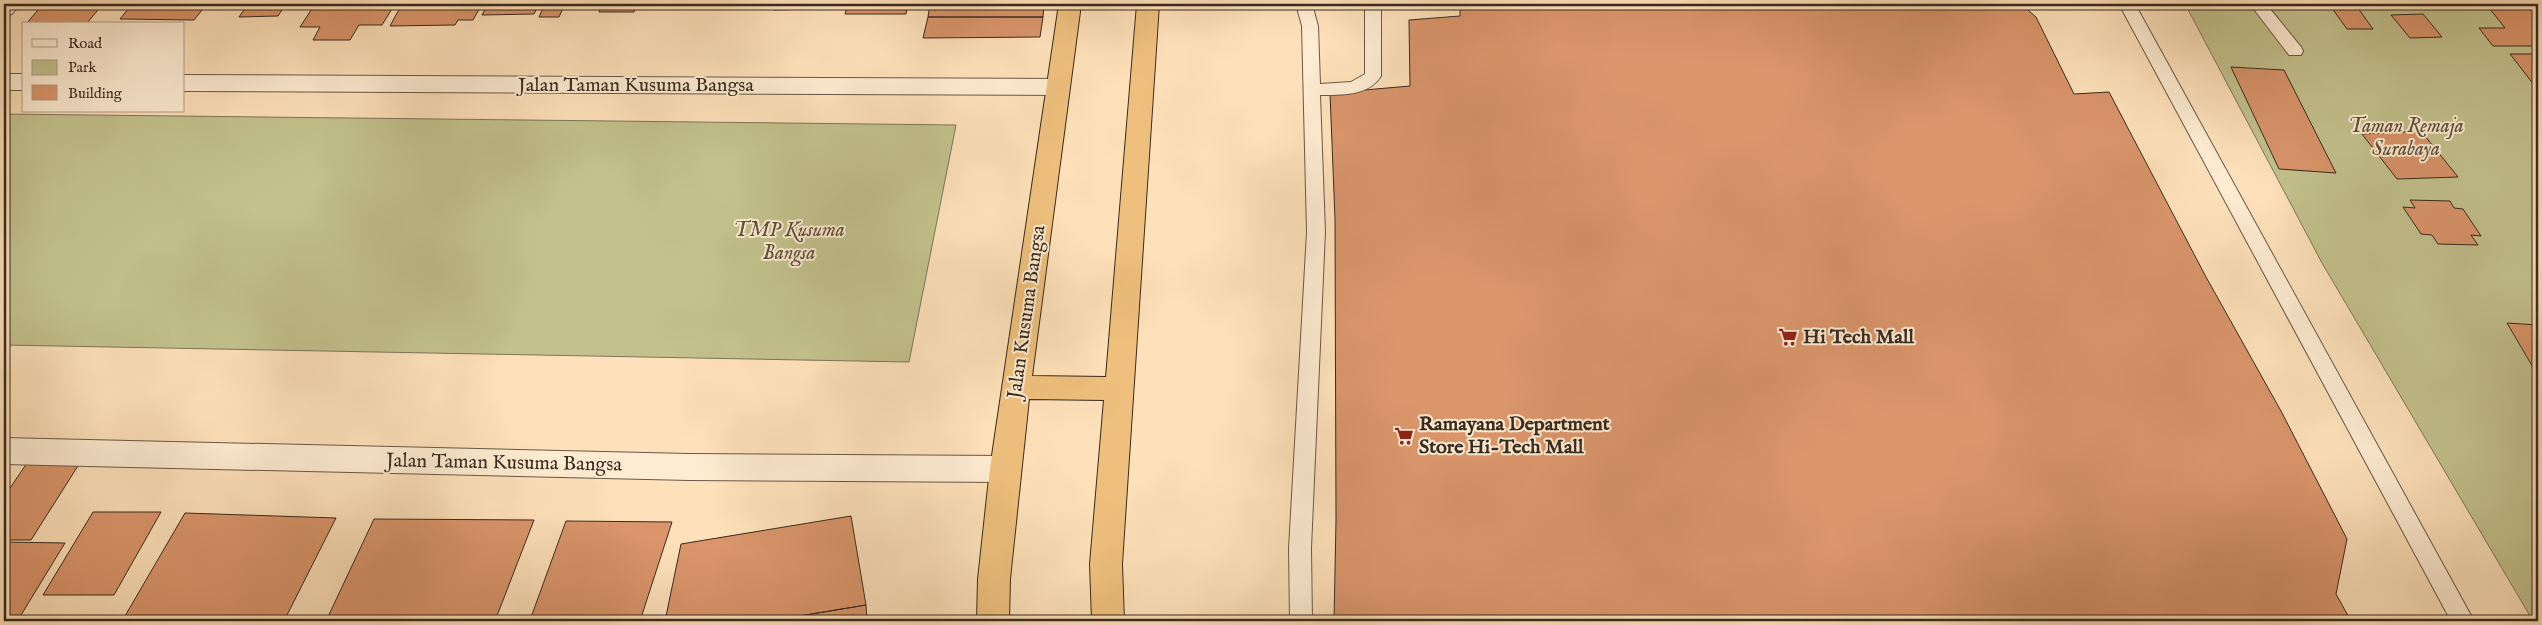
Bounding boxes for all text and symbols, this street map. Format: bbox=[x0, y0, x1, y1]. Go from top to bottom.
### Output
legend bbox=[22, 22, 185, 112]
text: Road bbox=[68, 34, 103, 53]
text: Park bbox=[68, 58, 98, 77]
street label: Jalan Taman Kusuma Bangsa bbox=[516, 73, 754, 98]
text: Building bbox=[68, 84, 123, 103]
park label: Taman Remaja Surabaya bbox=[2348, 114, 2464, 162]
park label: TMP Kusuma Bangsa bbox=[733, 218, 845, 267]
street label: Jalan Kusuma Bangsa bbox=[1002, 223, 1052, 402]
place label: Hi Tech Mall bbox=[1803, 325, 1914, 350]
supermarket icon: Hi Tech Mall bbox=[1777, 326, 1799, 348]
place label: Ramayana Department Store Hi-Tech Mall bbox=[1419, 412, 1610, 460]
supermarket icon: Ramayana Department Store Hi-Tech Mall bbox=[1393, 425, 1415, 447]
street label: Jalan Taman Kusuma Bangsa bbox=[384, 448, 623, 478]

